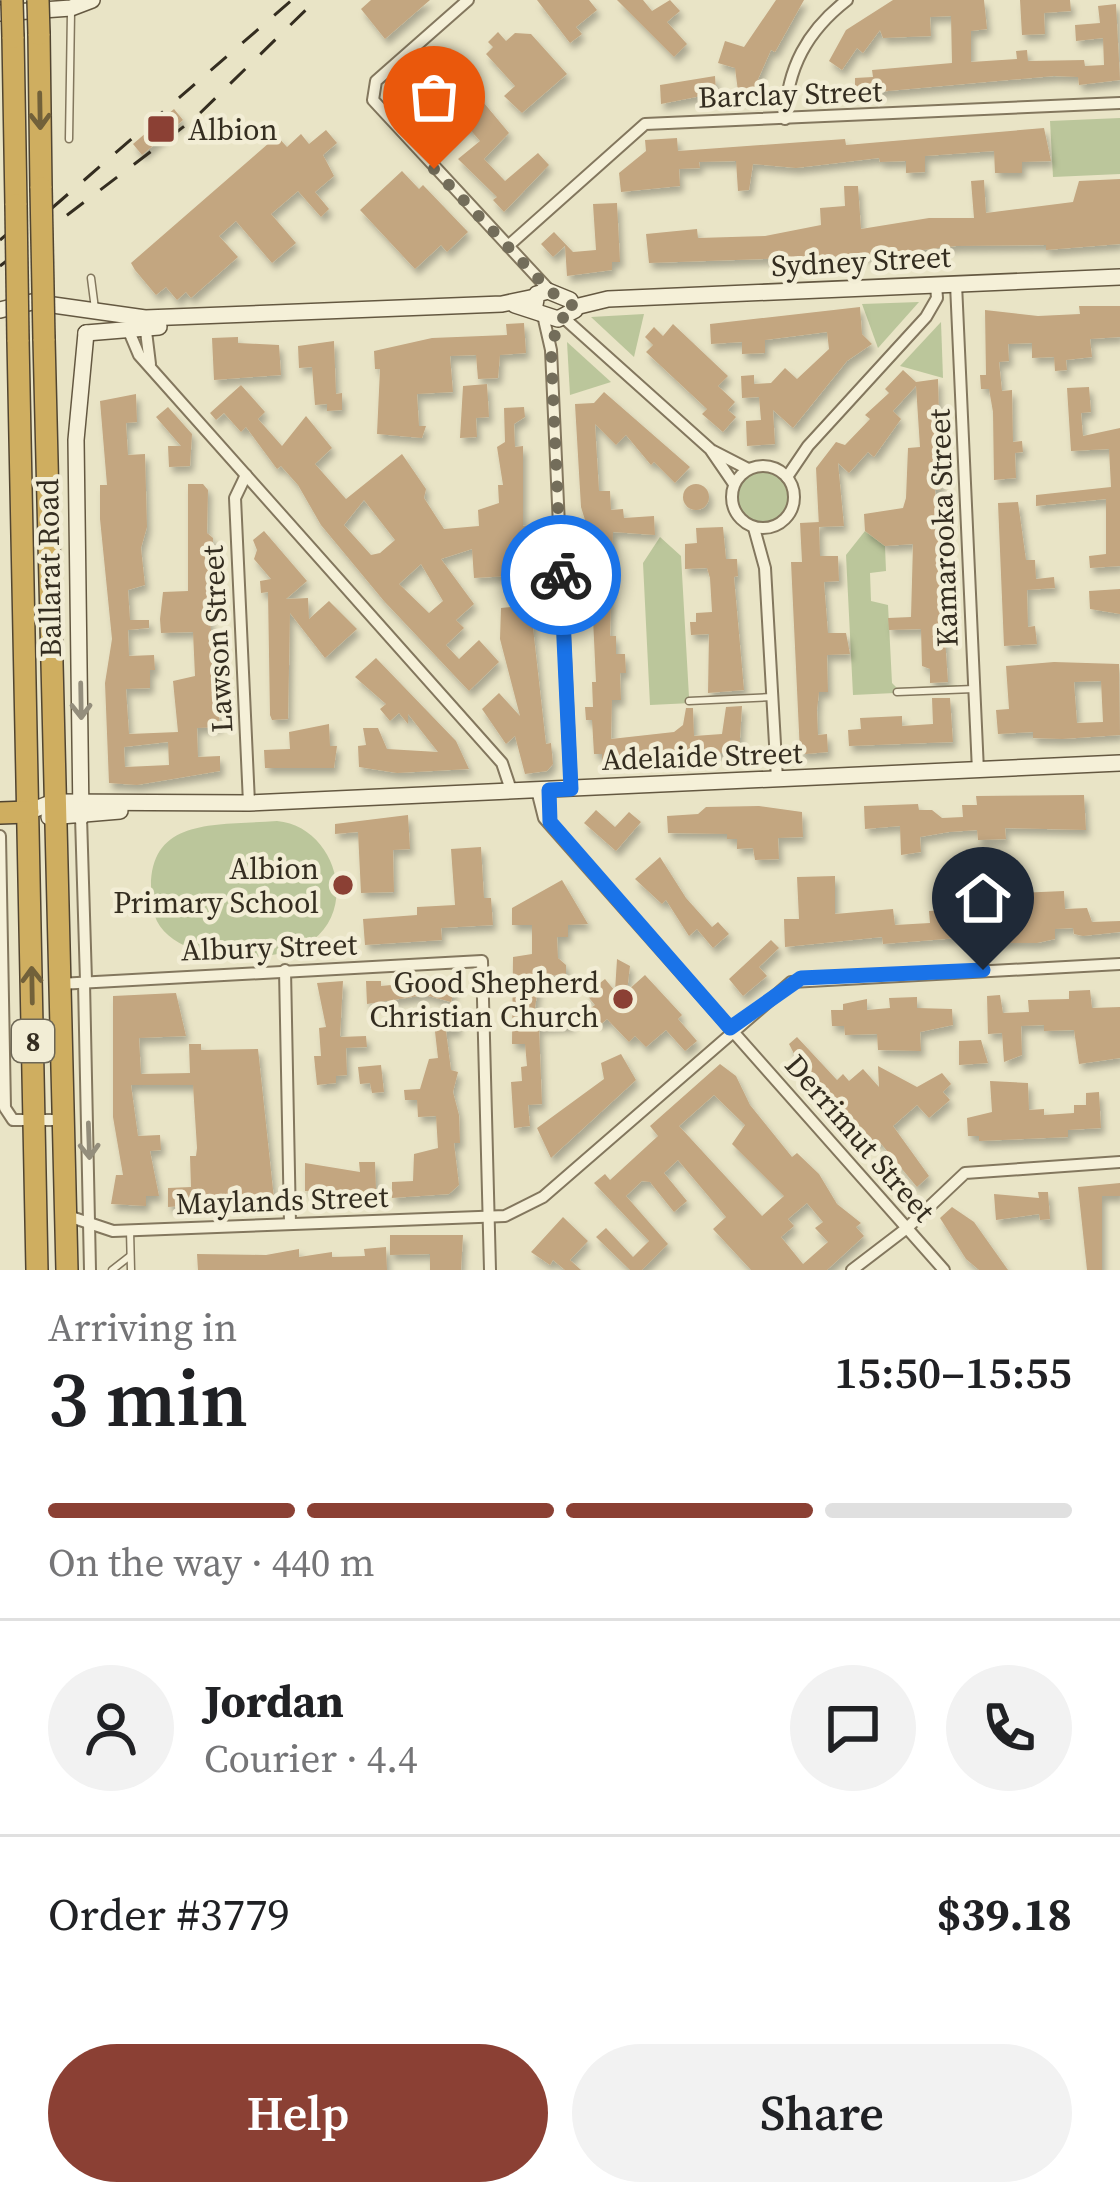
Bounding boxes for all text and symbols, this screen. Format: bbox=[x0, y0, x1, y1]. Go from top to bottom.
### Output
pin bbox=[383, 46, 485, 169]
icon: bag bbox=[401, 64, 467, 130]
street label: Barclay Street bbox=[697, 70, 883, 118]
one-way arrow bbox=[28, 91, 51, 130]
place label: Albion bbox=[188, 109, 278, 150]
marker: Albion bbox=[145, 113, 177, 145]
street label: Sydney Street bbox=[770, 236, 952, 286]
street label: Kamarooka Street bbox=[918, 408, 968, 648]
street label: Ballarat Road bbox=[27, 478, 71, 658]
courier bbox=[501, 515, 621, 635]
icon: bike bbox=[528, 542, 594, 608]
street label: Lawson Street bbox=[192, 544, 242, 734]
one-way arrow bbox=[70, 681, 93, 720]
street label: Adelaide Street bbox=[601, 732, 803, 780]
pin bbox=[932, 847, 1034, 970]
place label: Albion Primary School bbox=[113, 848, 319, 923]
icon: home bbox=[950, 865, 1016, 931]
marker: Albion Primary School bbox=[330, 872, 356, 898]
street label: Albury Street bbox=[180, 923, 358, 971]
place label: Good Shepherd Christian Church bbox=[369, 962, 599, 1037]
one-way arrow bbox=[20, 966, 43, 1005]
marker: Good Shepherd Christian Church bbox=[610, 986, 636, 1012]
road number: 8 bbox=[12, 1020, 54, 1062]
street label: Derrimut Street bbox=[776, 1045, 944, 1231]
one-way arrow bbox=[77, 1121, 100, 1160]
street label: Maylands Street bbox=[175, 1176, 389, 1224]
text: Arriving in bbox=[48, 1301, 237, 1354]
text: 15:50–15:55 bbox=[834, 1341, 1072, 1403]
text: 3 min bbox=[48, 1345, 248, 1452]
text: On the way · 440 m bbox=[48, 1536, 375, 1589]
button: person bbox=[48, 1665, 174, 1791]
button: chat bbox=[790, 1665, 916, 1791]
button: phone bbox=[946, 1665, 1072, 1791]
text: Jordan bbox=[204, 1670, 344, 1732]
text: Courier · 4.4 bbox=[204, 1732, 417, 1785]
text: Order #3779 bbox=[48, 1883, 290, 1945]
text: $39.18 bbox=[937, 1883, 1072, 1945]
button: Help bbox=[48, 2044, 548, 2182]
button: Share bbox=[572, 2044, 1072, 2182]

